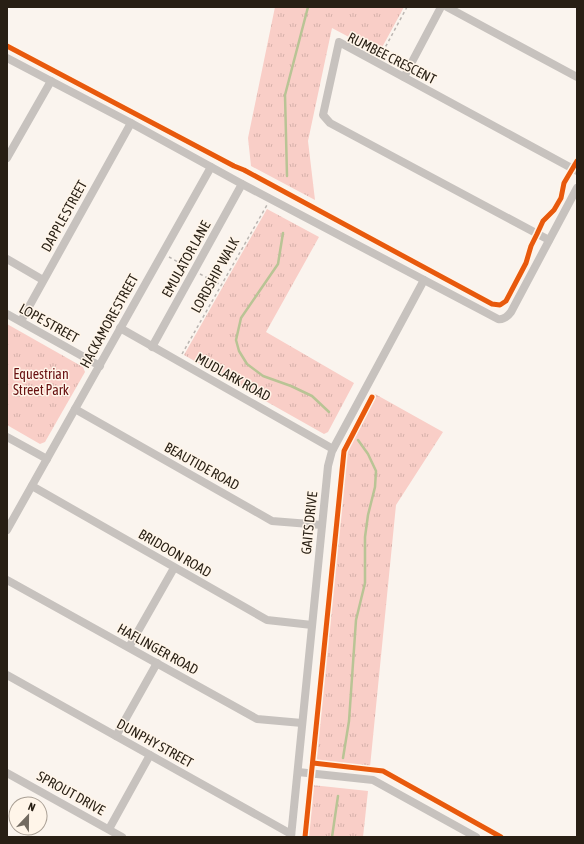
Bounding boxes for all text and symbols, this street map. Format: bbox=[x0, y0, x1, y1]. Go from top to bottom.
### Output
street label: RUMBEE CRESCENT bbox=[345, 29, 439, 87]
street label: DAPPLE STREET bbox=[38, 178, 90, 254]
street label: EMULATOR LANE bbox=[158, 218, 214, 300]
street label: LORDSHIP WALK bbox=[188, 234, 242, 315]
street label: HACKAMORE STREET bbox=[77, 271, 141, 371]
street label: LOPE STREET bbox=[17, 300, 81, 346]
street label: MUDLARK ROAD bbox=[193, 350, 273, 404]
park label: Equestrian Street Park bbox=[13, 366, 69, 398]
street label: BEAUTIDE ROAD bbox=[162, 439, 242, 493]
street label: GAITS DRIVE bbox=[298, 491, 320, 555]
street label: BRIDOON ROAD bbox=[136, 526, 214, 580]
street label: HAFLINGER ROAD bbox=[115, 620, 201, 678]
street label: DUNPHY STREET bbox=[114, 715, 196, 771]
street label: SPROUT DRIVE bbox=[34, 768, 108, 818]
north arrow bbox=[8, 796, 48, 836]
text: N bbox=[26, 800, 37, 814]

